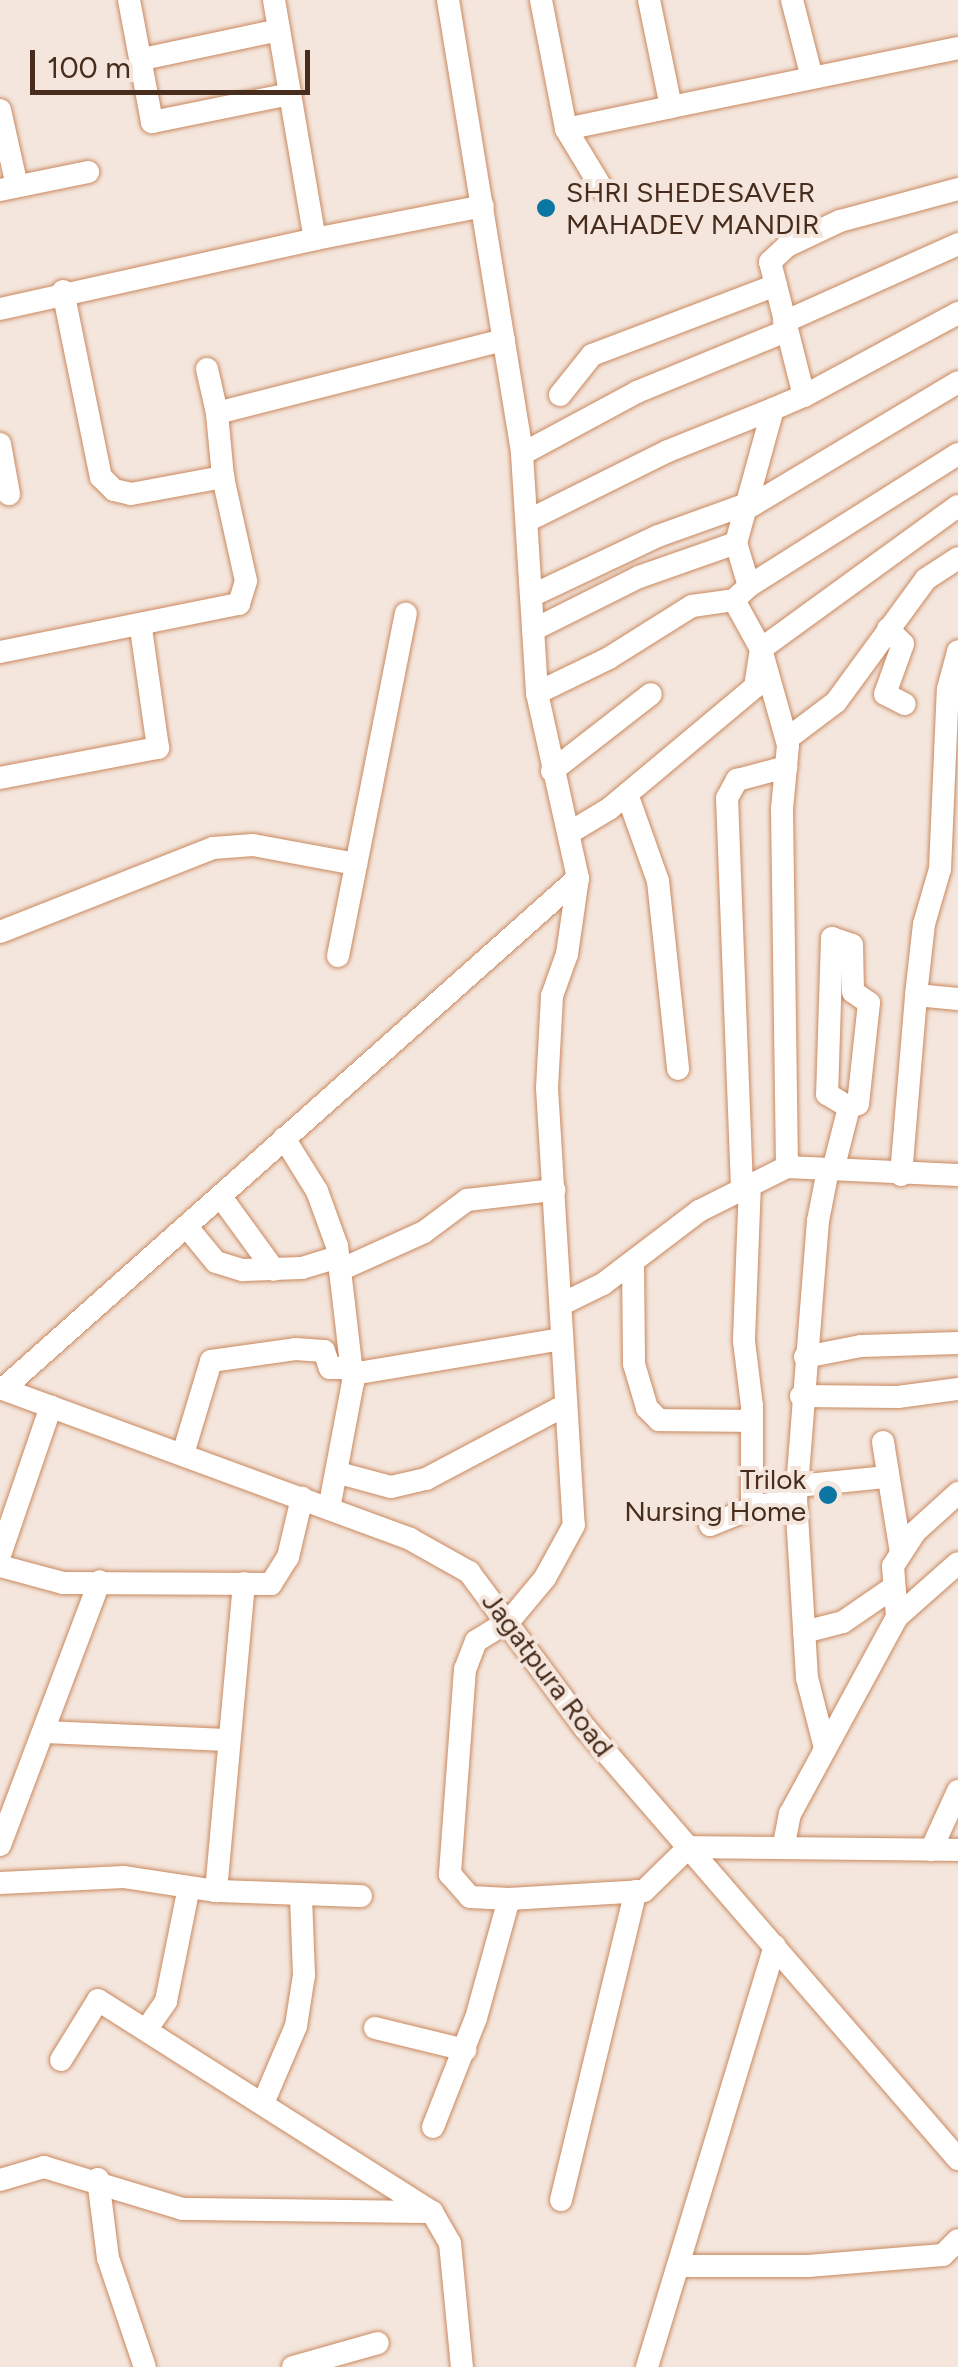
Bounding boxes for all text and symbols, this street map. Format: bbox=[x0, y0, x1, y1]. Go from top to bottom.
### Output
scale bar bbox=[35, 30, 315, 92]
text: 100 m bbox=[47, 49, 131, 86]
place label: SHRI SHEDESAVER MAHADEV MANDIR bbox=[566, 175, 819, 241]
marker: SHRI SHEDESAVER MAHADEV MANDIR bbox=[535, 197, 557, 219]
place label: Trilok Nursing Home bbox=[624, 1462, 806, 1528]
marker: Trilok Nursing Home bbox=[815, 1482, 841, 1508]
street label: Jagatpura Road bbox=[475, 1585, 621, 1763]

